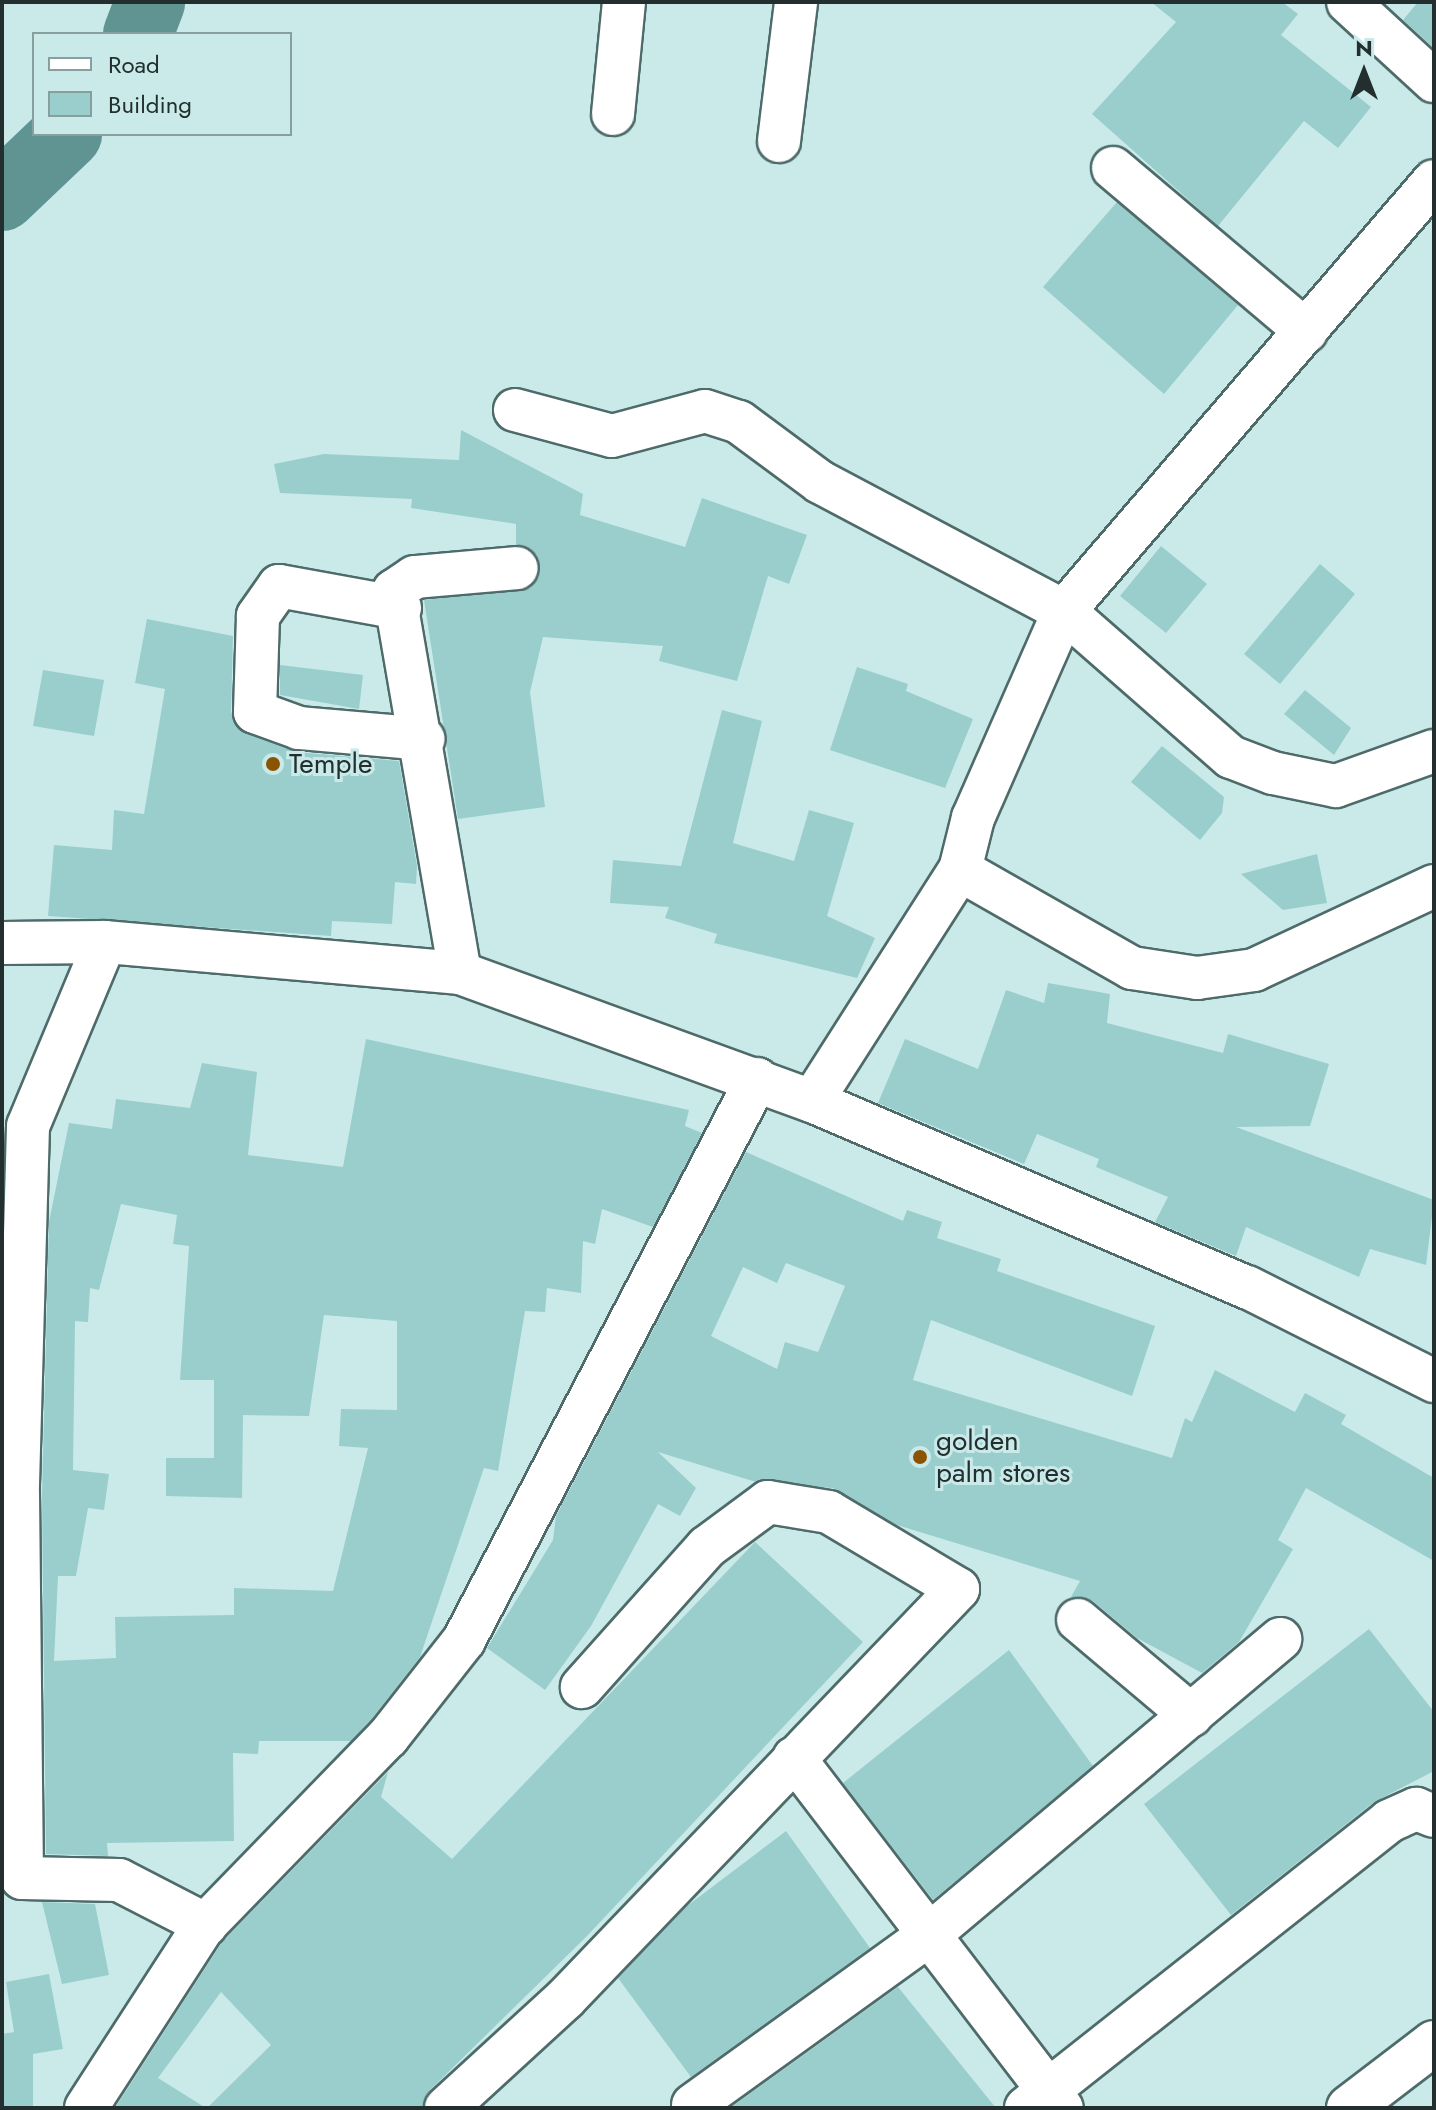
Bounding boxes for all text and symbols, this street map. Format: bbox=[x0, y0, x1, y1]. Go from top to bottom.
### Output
legend bbox=[32, 32, 292, 136]
north arrow bbox=[1324, 32, 1404, 112]
text: N bbox=[1355, 32, 1373, 64]
text: Road bbox=[108, 47, 160, 82]
text: Building bbox=[108, 87, 192, 122]
place label: Temple bbox=[289, 747, 372, 781]
marker: Temple bbox=[264, 755, 282, 773]
place label: golden palm stores bbox=[936, 1424, 1070, 1490]
marker: golden palm stores bbox=[911, 1448, 929, 1466]

